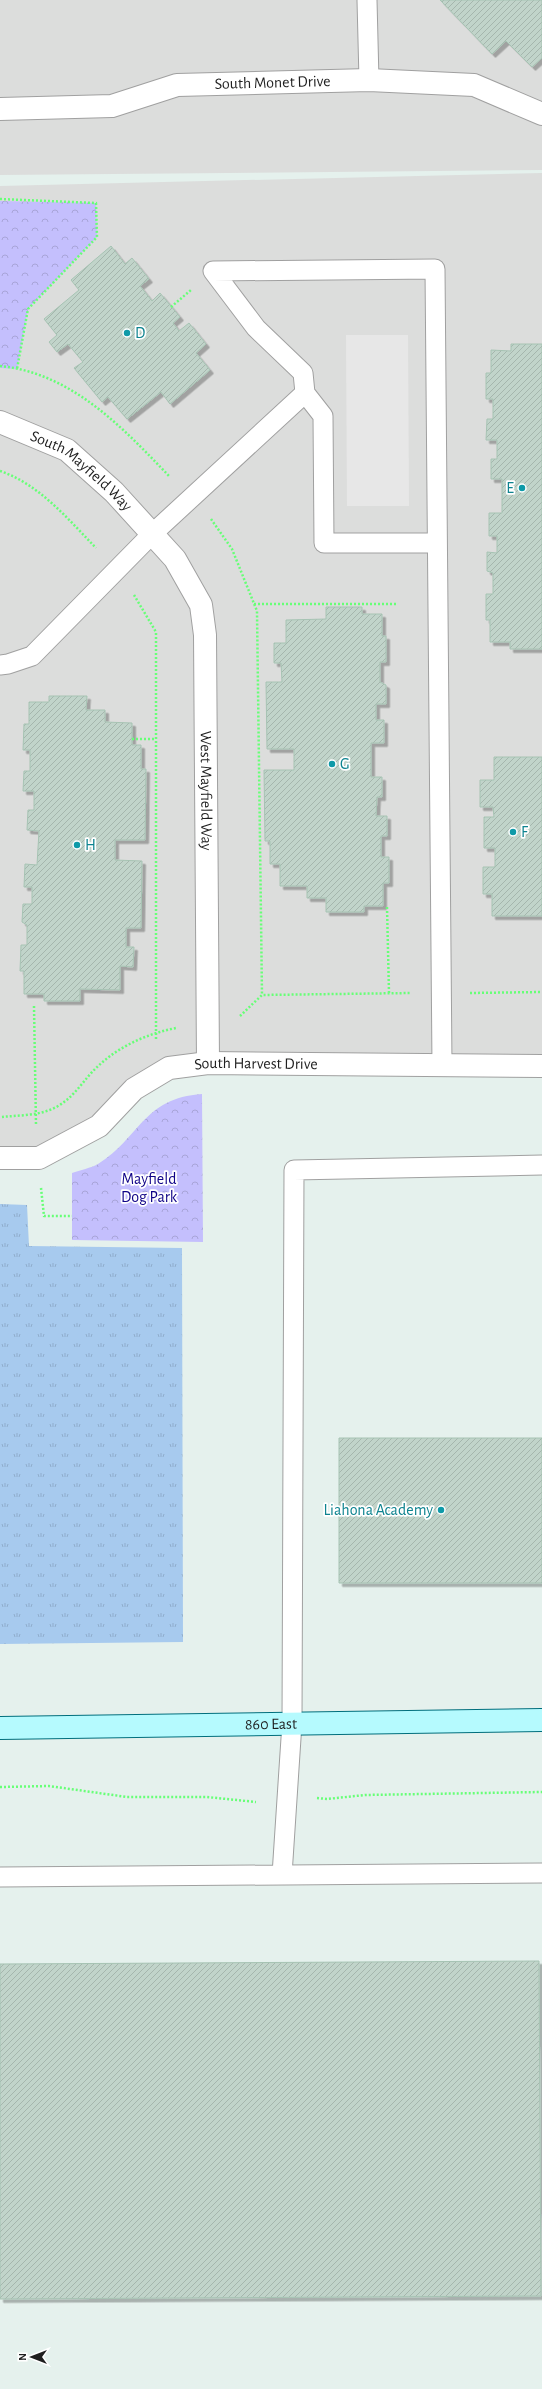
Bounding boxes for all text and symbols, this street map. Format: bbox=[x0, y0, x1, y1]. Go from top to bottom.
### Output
street label: South Monet Drive bbox=[214, 73, 331, 92]
place label: D bbox=[135, 325, 145, 341]
marker: D bbox=[122, 328, 132, 338]
street label: South Mayfield Way bbox=[28, 428, 135, 515]
place label: E bbox=[506, 480, 514, 496]
marker: E bbox=[517, 483, 527, 493]
street label: West Mayfield Way bbox=[197, 731, 215, 851]
place label: G bbox=[340, 756, 350, 772]
marker: G bbox=[327, 759, 337, 769]
place label: F bbox=[521, 824, 529, 840]
marker: F bbox=[508, 827, 518, 837]
place label: H bbox=[85, 837, 96, 853]
marker: H bbox=[72, 840, 82, 850]
street label: South Harvest Drive bbox=[193, 1055, 318, 1073]
park label: Mayfield Dog Park bbox=[121, 1171, 178, 1205]
place label: Liahona Academy bbox=[323, 1502, 433, 1519]
marker: Liahona Academy bbox=[436, 1505, 446, 1515]
street label: 860 East bbox=[245, 1716, 297, 1732]
north arrow bbox=[12, 2337, 52, 2377]
text: N bbox=[17, 2353, 28, 2361]

